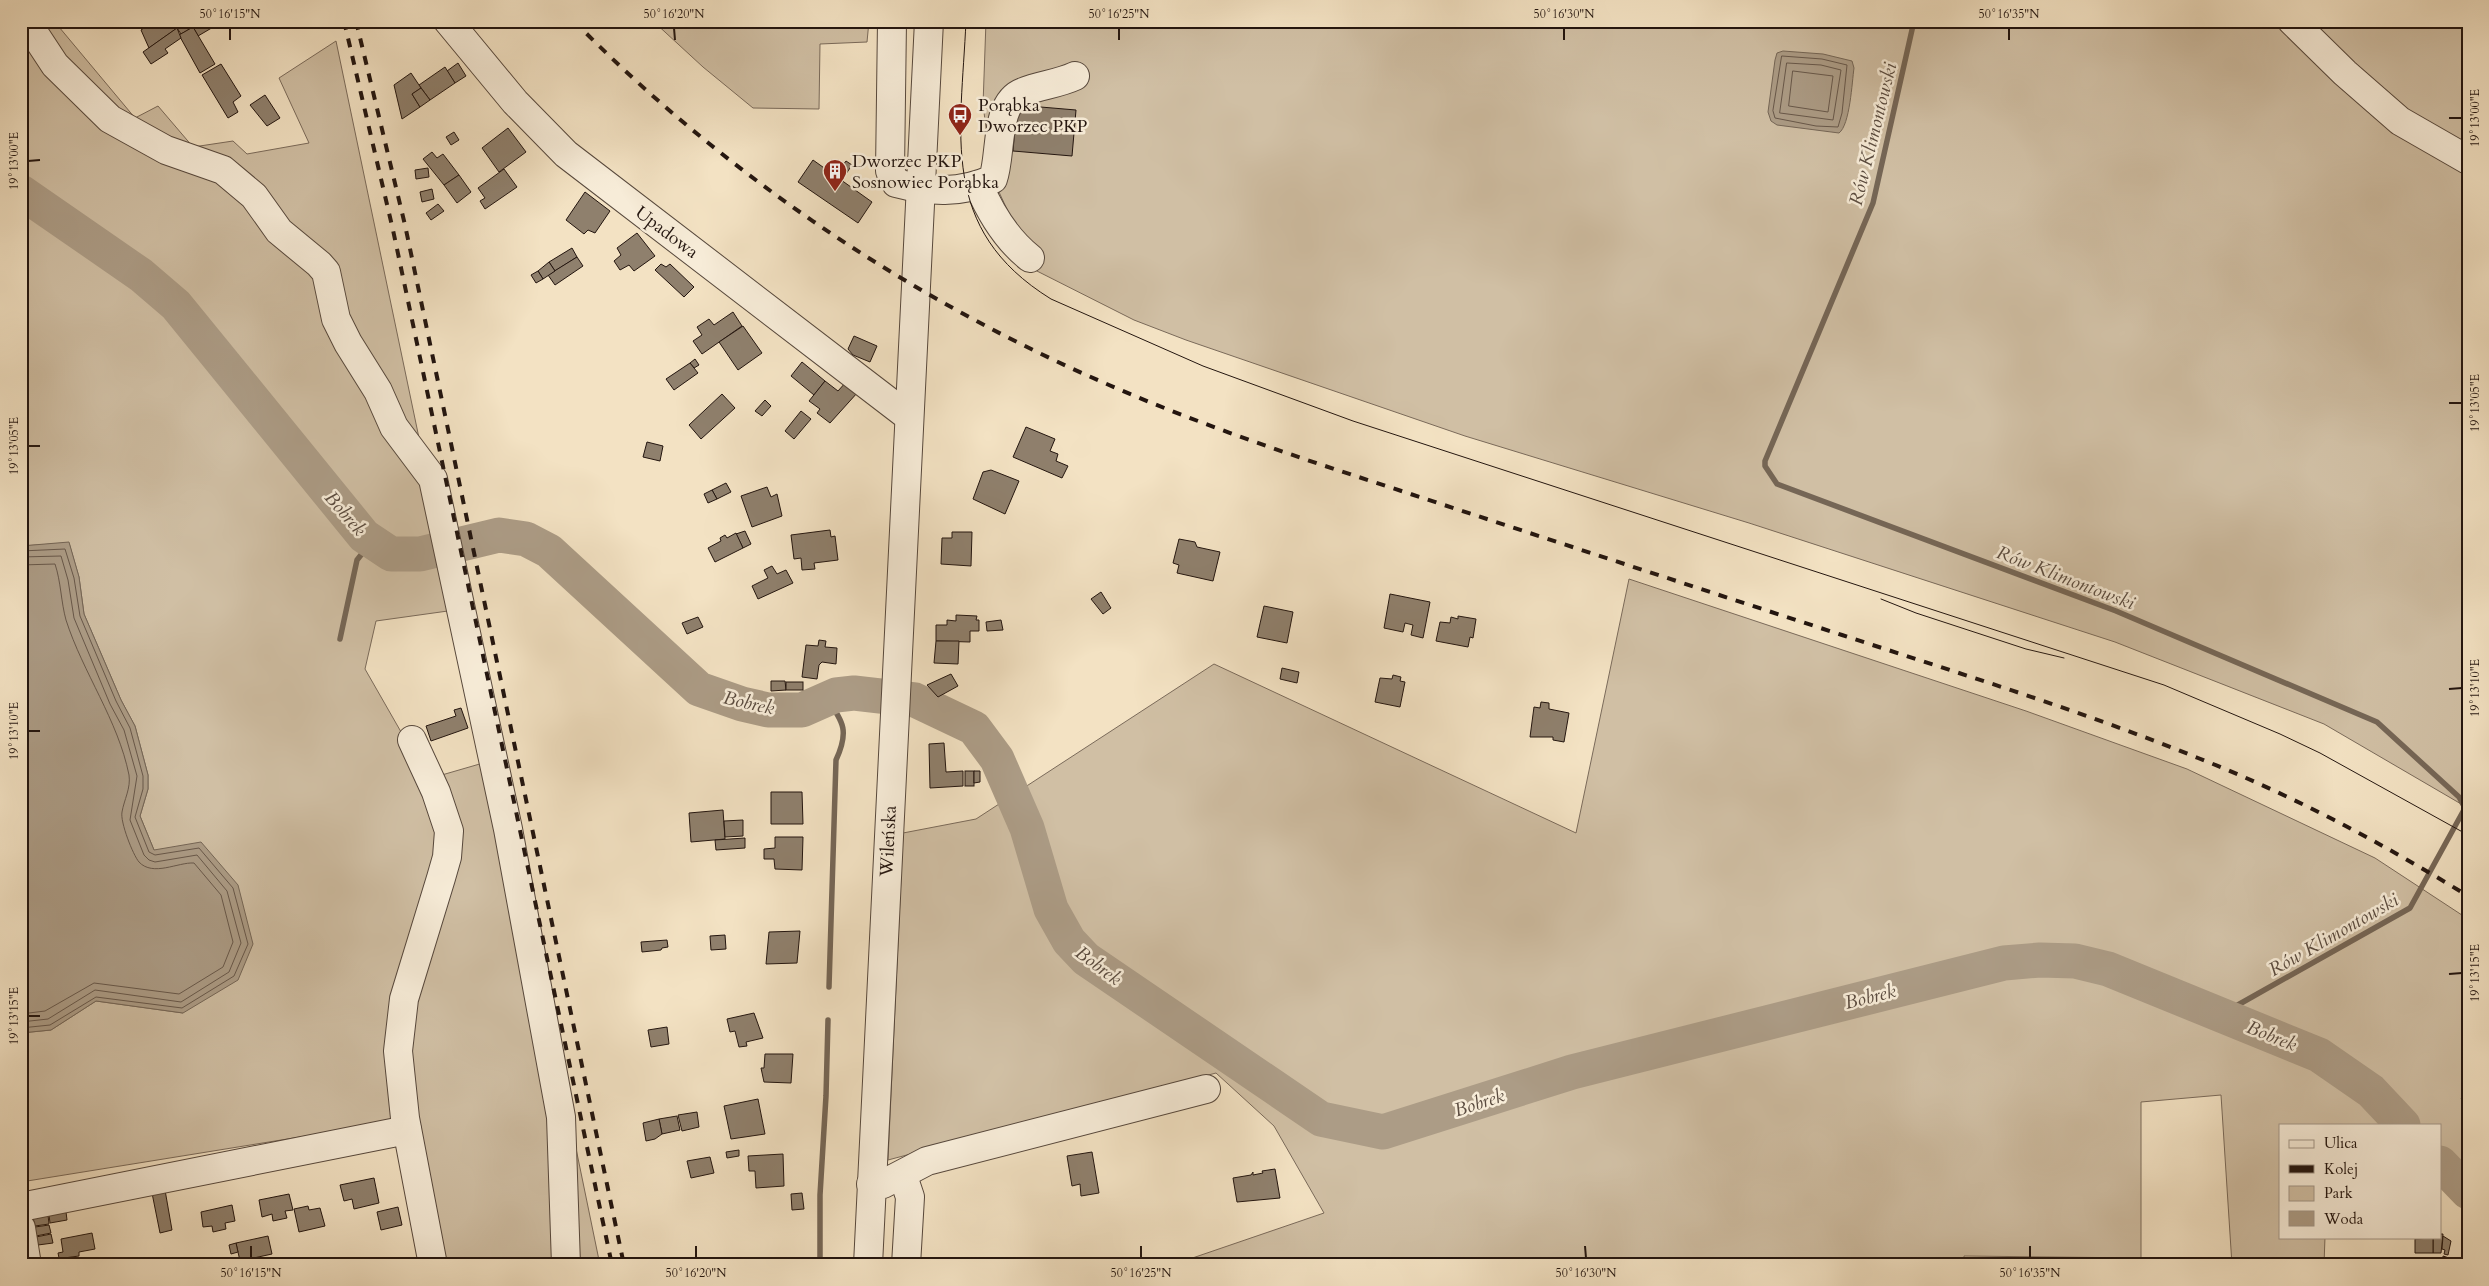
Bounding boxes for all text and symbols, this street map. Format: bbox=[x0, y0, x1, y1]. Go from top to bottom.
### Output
text: 50°16'15"N bbox=[200, 6, 261, 22]
text: 50°16'20"N bbox=[644, 6, 705, 22]
text: 50°16'25"N bbox=[1089, 6, 1150, 22]
text: 50°16'30"N bbox=[1534, 6, 1595, 22]
text: 50°16'35"N bbox=[1979, 6, 2040, 22]
water label: Rów Klimontowski bbox=[1843, 59, 1903, 208]
text: 19°13'00"E bbox=[2467, 89, 2483, 147]
place label: Porąbka Dworzec PKP bbox=[978, 93, 1088, 139]
bus stop icon: Porąbka Dworzec PKP bbox=[947, 102, 973, 136]
text: 19°13'00"E bbox=[6, 132, 22, 190]
place label: Dworzec PKP Sosnowiec Porąbka bbox=[852, 149, 999, 195]
building icon: Dworzec PKP Sosnowiec Porąbka bbox=[822, 158, 848, 192]
street label: Upadowa bbox=[630, 200, 704, 265]
text: 19°13'05"E bbox=[2467, 374, 2483, 432]
text: 19°13'05"E bbox=[6, 417, 22, 475]
water label: Bobrek bbox=[318, 486, 372, 542]
water label: Rów Klimontowski bbox=[1993, 540, 2139, 617]
text: 19°13'10"E bbox=[2467, 659, 2483, 717]
water label: Bobrek bbox=[721, 684, 778, 722]
text: 19°13'10"E bbox=[6, 702, 22, 760]
street label: Wileńska bbox=[874, 805, 903, 878]
water label: Rów Klimontowski bbox=[2264, 887, 2404, 983]
water label: Bobrek bbox=[1070, 940, 1127, 992]
text: 19°13'15"E bbox=[2467, 944, 2483, 1002]
water label: Bobrek bbox=[1842, 978, 1899, 1016]
text: 19°13'15"E bbox=[6, 987, 22, 1045]
water label: Bobrek bbox=[2243, 1014, 2301, 1058]
water label: Bobrek bbox=[1451, 1082, 1509, 1123]
legend bbox=[2279, 1124, 2442, 1238]
text: Ulica bbox=[2324, 1133, 2358, 1153]
text: Kolej bbox=[2324, 1159, 2358, 1179]
text: Park bbox=[2324, 1183, 2353, 1203]
text: Woda bbox=[2323, 1209, 2364, 1229]
text: 50°16'15"N bbox=[221, 1265, 282, 1281]
text: 50°16'20"N bbox=[666, 1265, 727, 1281]
text: 50°16'25"N bbox=[1111, 1265, 1172, 1281]
text: 50°16'30"N bbox=[1556, 1265, 1617, 1281]
text: 50°16'35"N bbox=[2000, 1265, 2061, 1281]

